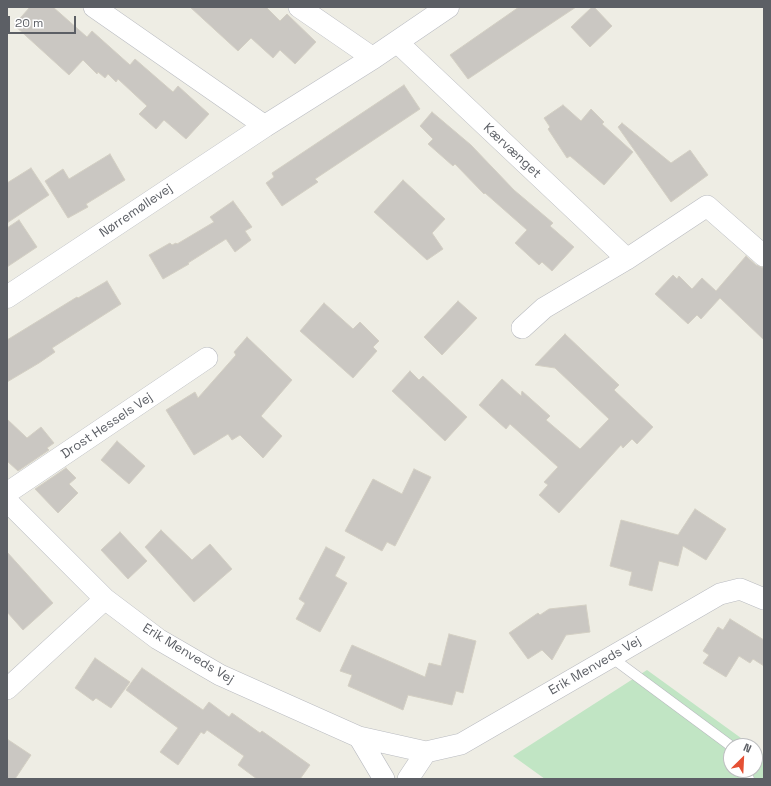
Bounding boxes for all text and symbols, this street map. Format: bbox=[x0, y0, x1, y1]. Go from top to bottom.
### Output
scale bar bbox=[10, 8, 78, 34]
text: 20 m bbox=[15, 15, 43, 31]
street label: Kærvænget bbox=[480, 120, 544, 182]
street label: Nørremøllevej bbox=[97, 181, 175, 241]
street label: Drost Hessels Vej bbox=[58, 390, 156, 462]
street label: Erik Menveds Vej bbox=[139, 621, 237, 687]
street label: Erik Menveds Vej bbox=[546, 633, 644, 699]
north arrow bbox=[723, 738, 763, 778]
text: N bbox=[741, 740, 754, 756]

